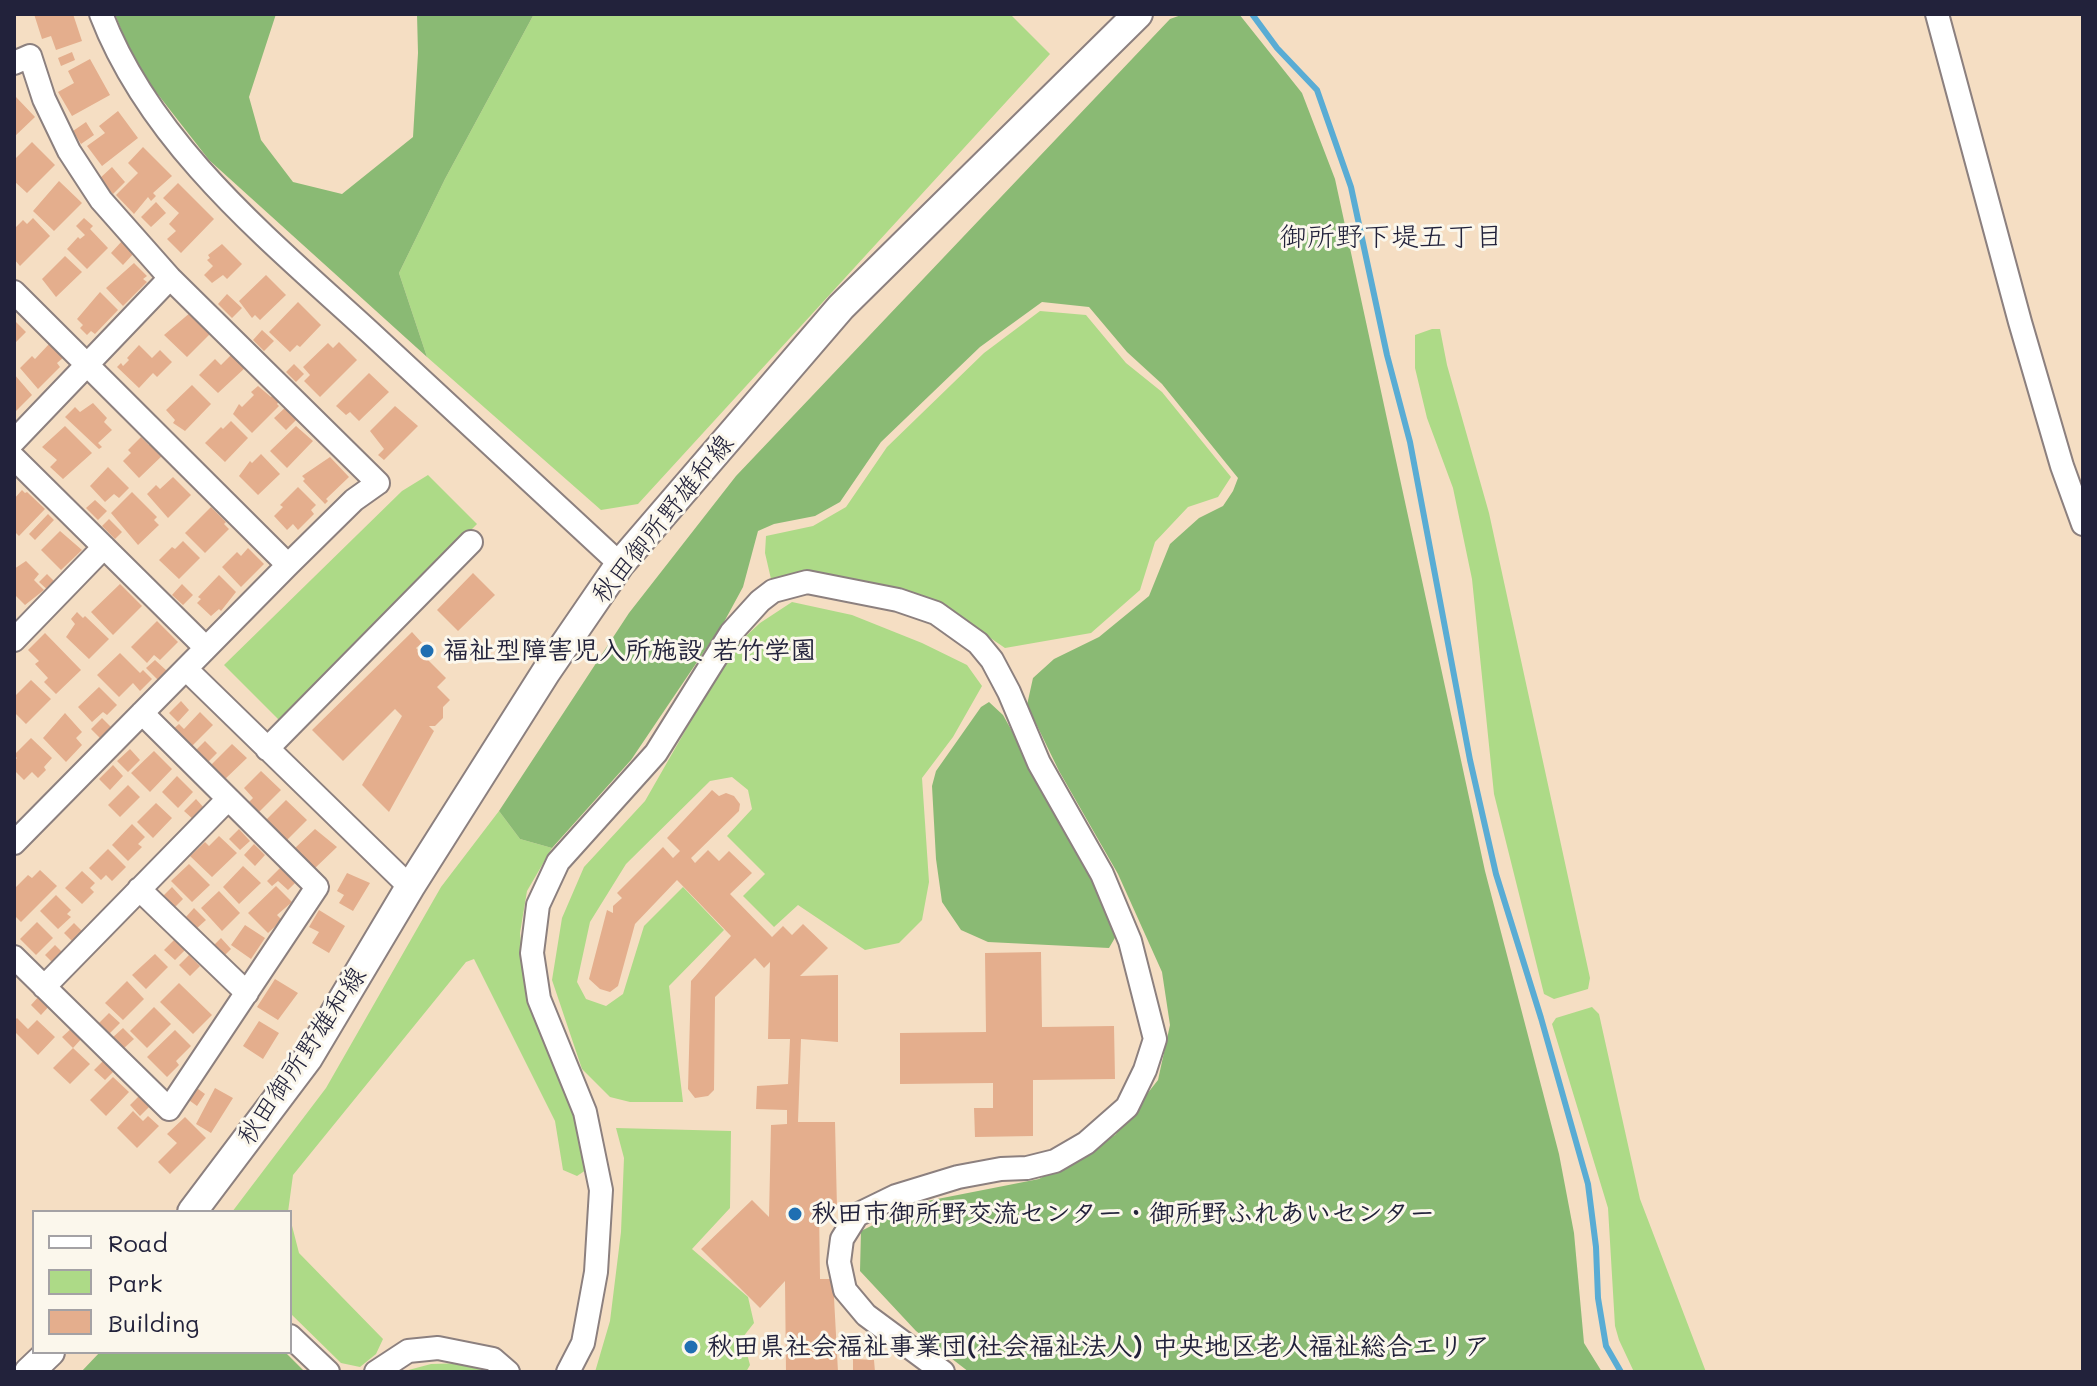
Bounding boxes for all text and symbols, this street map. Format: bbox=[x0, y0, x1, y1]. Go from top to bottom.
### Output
district label: 御所野下堤五丁目 bbox=[1279, 220, 1503, 254]
street label: 秋田御所野雄和線 bbox=[585, 428, 741, 610]
place label: 福祉型障害児入所施設 若竹学園 bbox=[443, 635, 816, 667]
marker: 福祉型障害児入所施設 若竹学園 bbox=[418, 642, 436, 660]
street label: 秋田御所野雄和線 bbox=[231, 961, 373, 1151]
place label: 秋田市御所野交流センター・御所野ふれあいセンター bbox=[811, 1198, 1435, 1230]
marker: 秋田市御所野交流センター・御所野ふれあいセンター bbox=[786, 1205, 804, 1223]
legend bbox=[32, 1210, 292, 1354]
text: Road bbox=[108, 1227, 168, 1258]
text: Park bbox=[108, 1267, 162, 1298]
text: Building bbox=[108, 1307, 199, 1338]
place label: 秋田県社会福祉事業団(社会福祉法人) 中央地区老人福祉総合エリア bbox=[707, 1331, 1490, 1363]
marker: 秋田県社会福祉事業団(社会福祉法人) 中央地区老人福祉総合エリア bbox=[682, 1338, 700, 1356]

